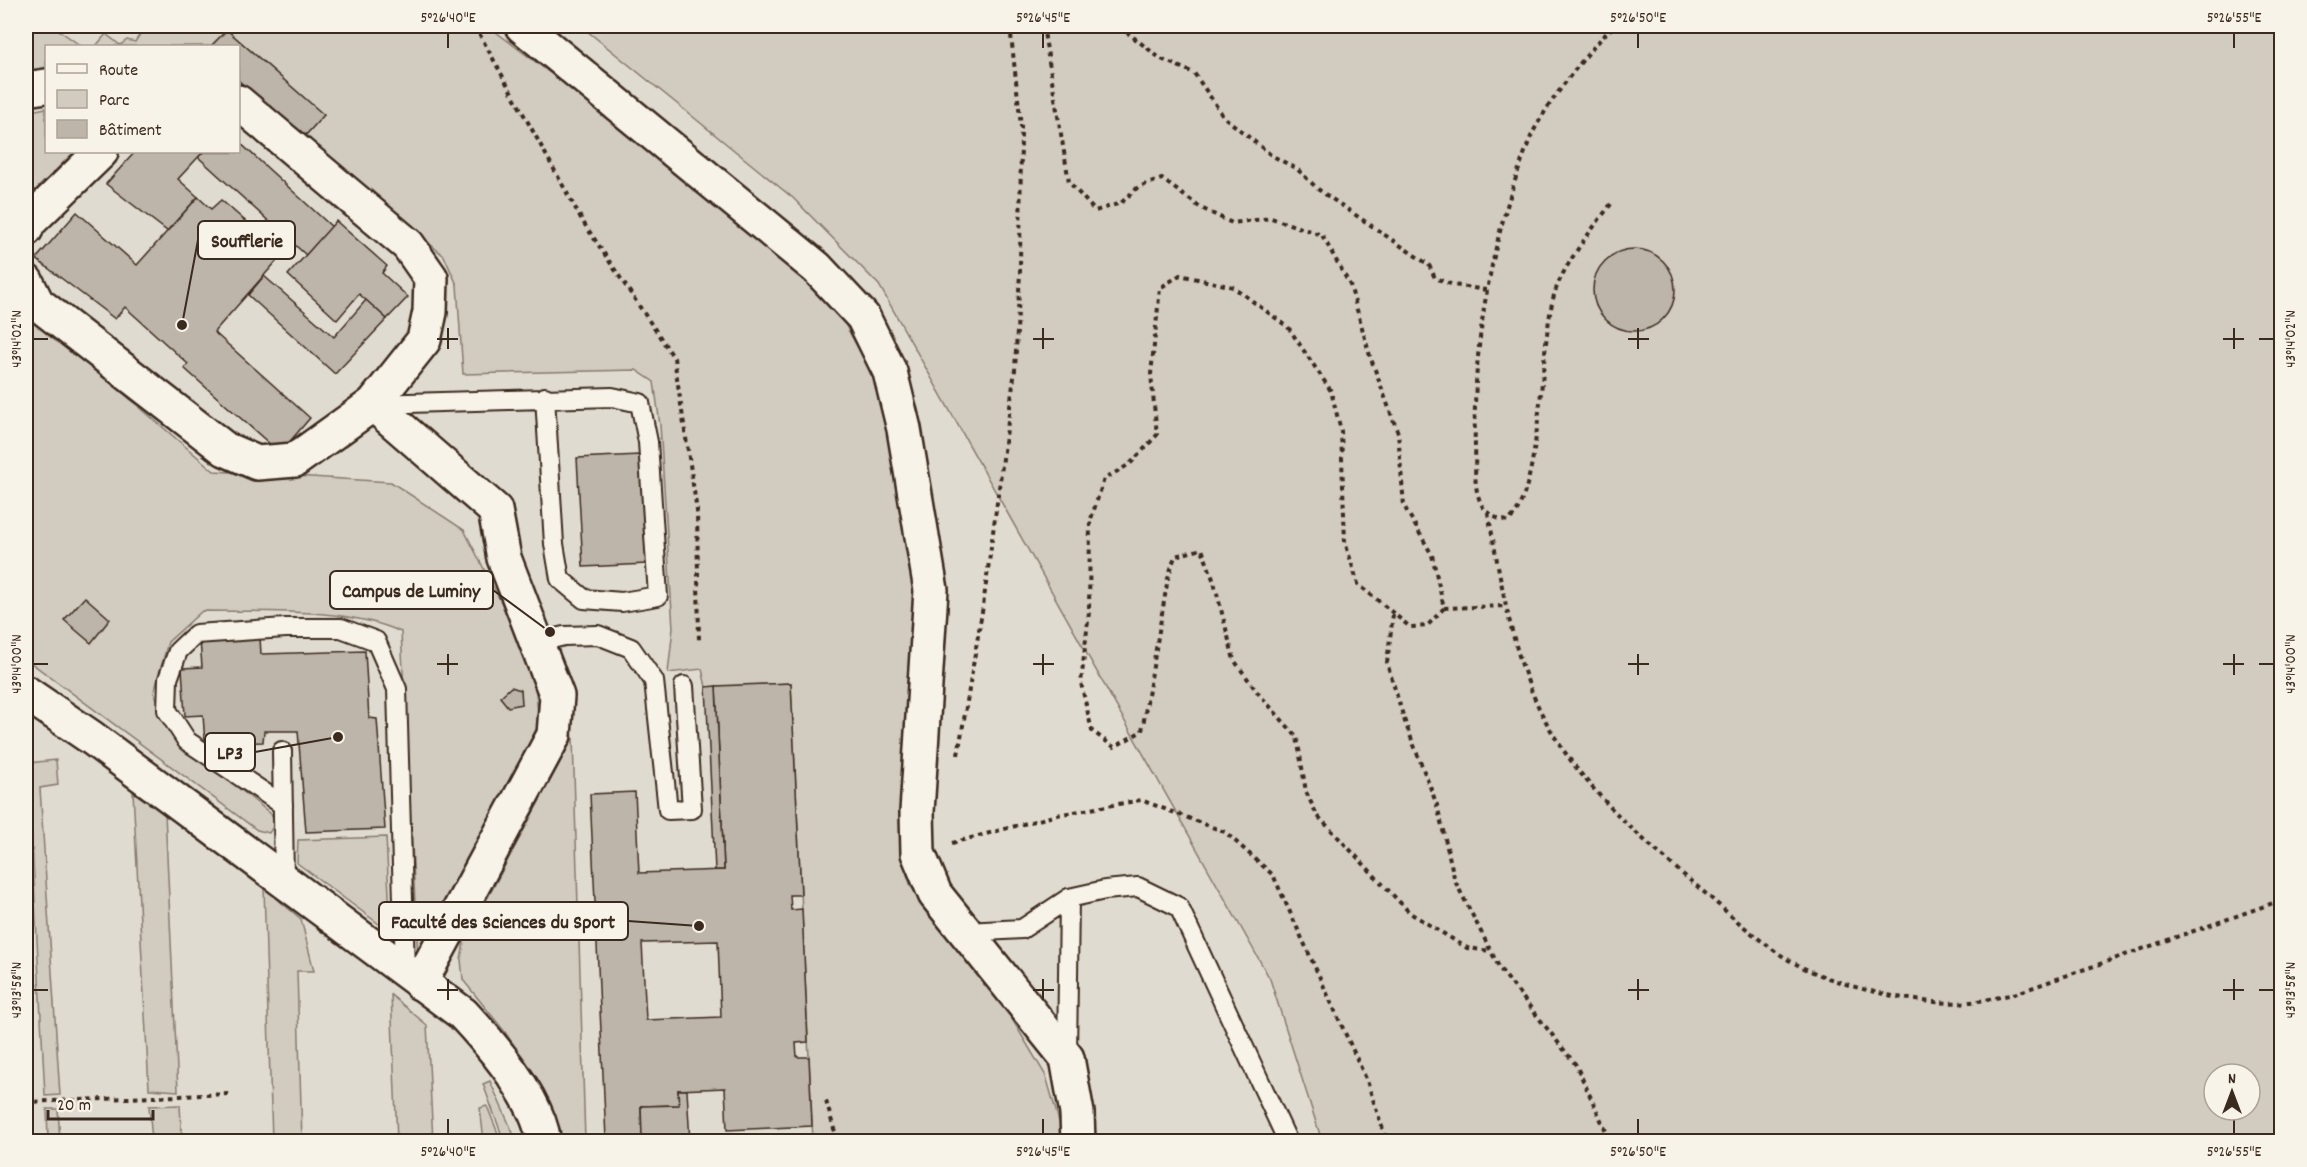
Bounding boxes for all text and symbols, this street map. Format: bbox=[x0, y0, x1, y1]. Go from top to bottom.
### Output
text: 5°26'40"E bbox=[420, 8, 476, 30]
text: 5°26'45"E bbox=[1016, 8, 1070, 30]
text: 5°26'50"E bbox=[1610, 8, 1666, 30]
text: 5°26'55"E bbox=[2207, 8, 2262, 30]
legend bbox=[45, 45, 240, 153]
text: Route bbox=[99, 59, 138, 84]
text: Parc bbox=[99, 89, 130, 114]
text: Bâtiment bbox=[99, 119, 162, 144]
callout: Soufflerie bbox=[198, 221, 295, 259]
text: Soufflerie bbox=[211, 229, 283, 257]
text: 43°14'02"N bbox=[7, 310, 29, 368]
text: 43°14'02"N bbox=[2281, 310, 2303, 368]
callout: Campus de Luminy bbox=[330, 571, 493, 609]
text: Campus de Luminy bbox=[342, 579, 481, 607]
text: 43°14'00"N bbox=[7, 634, 29, 694]
text: 43°14'00"N bbox=[2281, 634, 2303, 694]
callout: LP3 bbox=[205, 733, 255, 771]
text: LP3 bbox=[217, 741, 243, 769]
callout: Faculté des Sciences du Sport bbox=[379, 902, 628, 940]
text: Faculté des Sciences du Sport bbox=[391, 910, 616, 938]
text: 43°13'58"N bbox=[7, 962, 29, 1018]
text: 43°13'58"N bbox=[2281, 962, 2303, 1018]
north arrow bbox=[2202, 1062, 2262, 1122]
text: N bbox=[2228, 1068, 2236, 1091]
scale bar bbox=[48, 1083, 153, 1121]
text: 20 m bbox=[57, 1094, 91, 1119]
text: 5°26'40"E bbox=[420, 1142, 476, 1164]
text: 5°26'45"E bbox=[1016, 1142, 1070, 1164]
text: 5°26'50"E bbox=[1610, 1142, 1666, 1164]
text: 5°26'55"E bbox=[2207, 1142, 2262, 1164]

